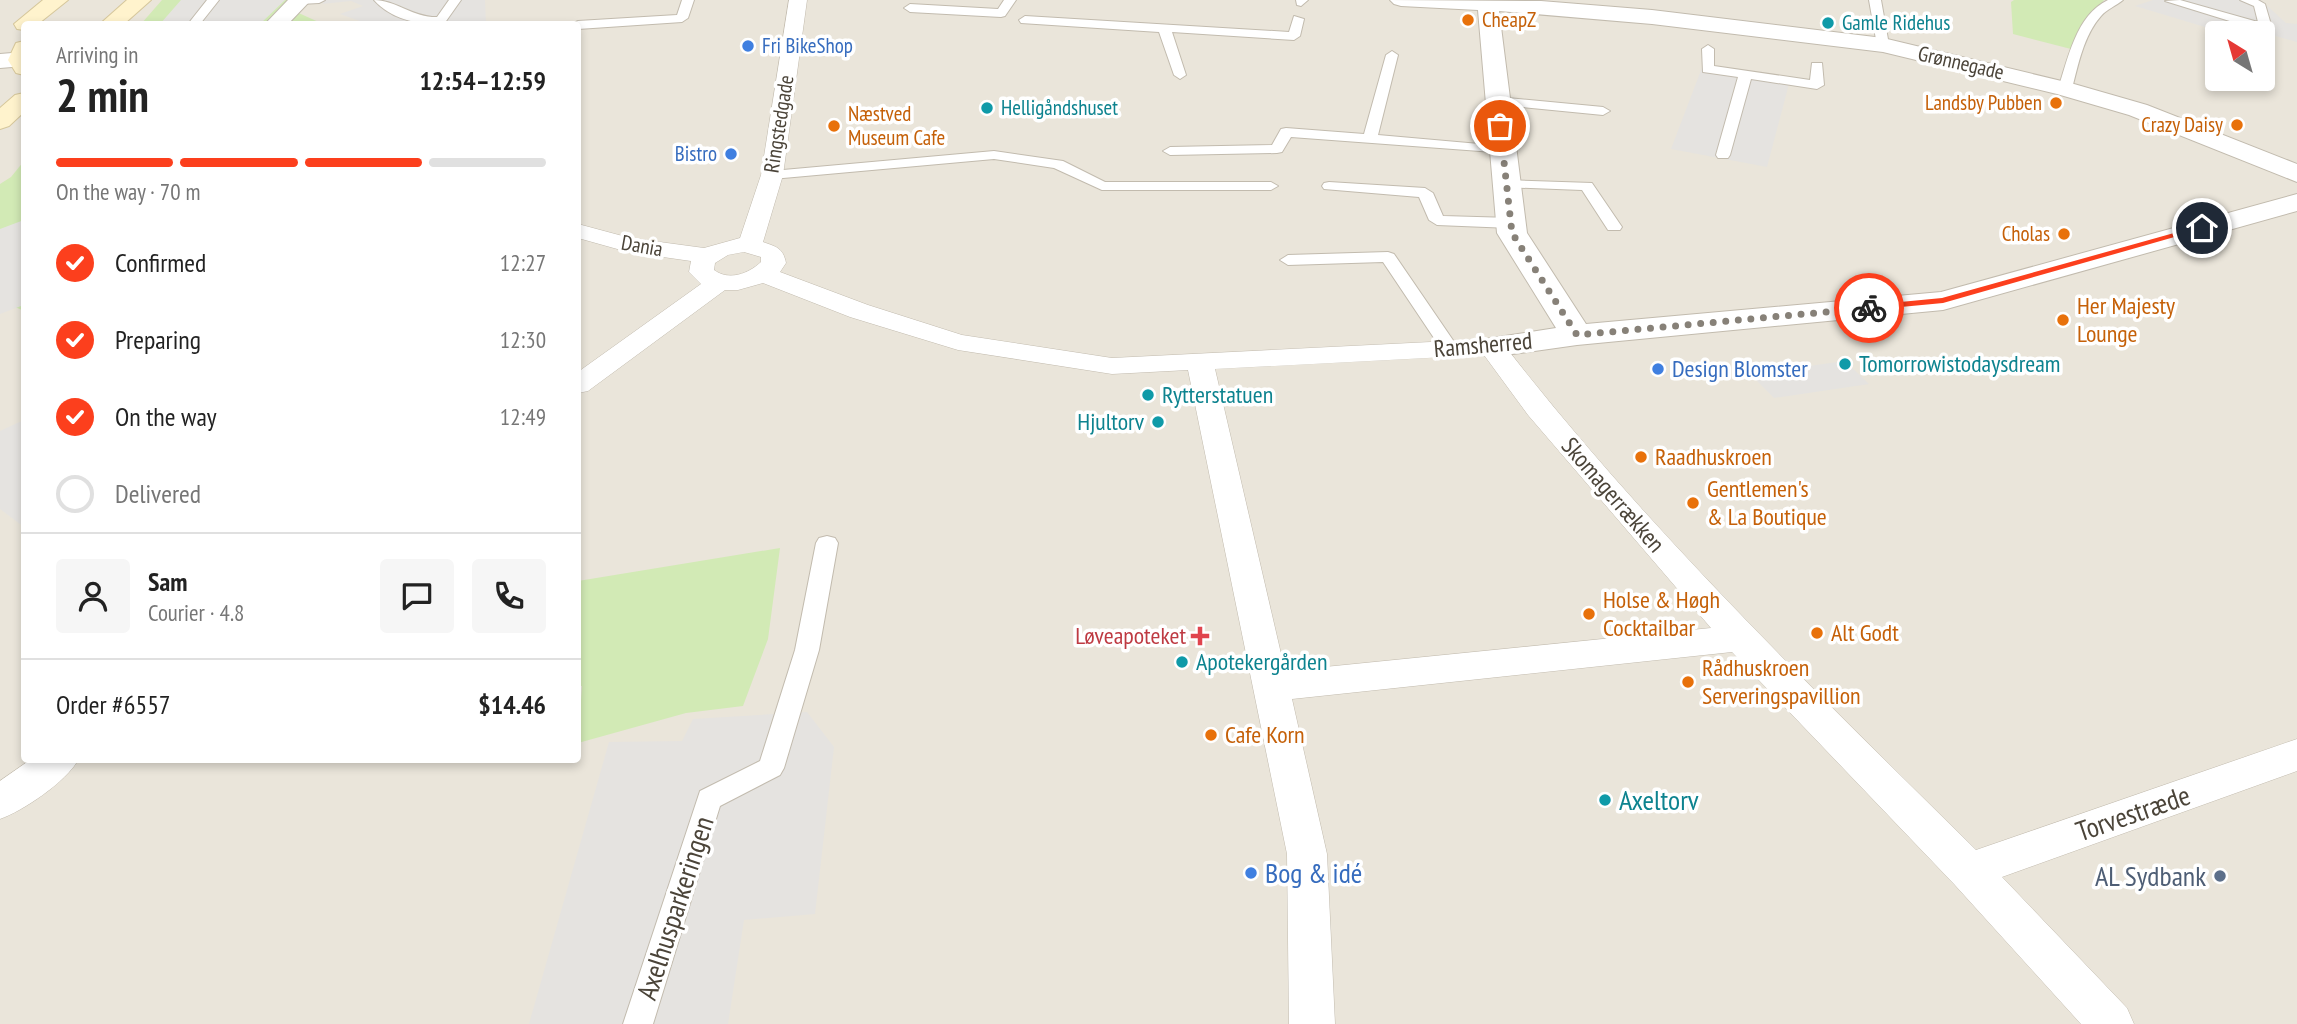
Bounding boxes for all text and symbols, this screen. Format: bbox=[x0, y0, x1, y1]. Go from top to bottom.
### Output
place label: CheapZ bbox=[1482, 6, 1536, 33]
place label: Gamle Ridehus bbox=[1842, 9, 1950, 36]
marker: CheapZ bbox=[1460, 12, 1476, 28]
marker: Gamle Ridehus bbox=[1820, 15, 1836, 31]
north arrow bbox=[2205, 21, 2275, 91]
map controls bbox=[2205, 21, 2275, 91]
place label: Fri BikeShop bbox=[762, 32, 853, 59]
marker: Fri BikeShop bbox=[740, 38, 756, 54]
text: Arriving in bbox=[56, 40, 138, 69]
street label: Grønnegade bbox=[1915, 40, 2007, 86]
text: 12:54–12:59 bbox=[419, 64, 546, 97]
text: 2 min bbox=[56, 65, 149, 125]
street label: Ringstedgade bbox=[757, 73, 800, 175]
place label: Landsby Pubben bbox=[1925, 89, 2042, 116]
place label: Helligåndshuset bbox=[1001, 94, 1118, 121]
marker: Landsby Pubben bbox=[2048, 95, 2064, 111]
pin bbox=[1470, 96, 1530, 156]
place label: Næstved Museum Cafe bbox=[848, 100, 945, 151]
marker: Helligåndshuset bbox=[979, 100, 995, 116]
icon: bag bbox=[1481, 107, 1519, 145]
place label: Crazy Daisy bbox=[2141, 111, 2223, 138]
marker: Crazy Daisy bbox=[2229, 117, 2245, 133]
marker: Næstved Museum Cafe bbox=[826, 118, 842, 134]
place label: Bistro bbox=[675, 140, 717, 167]
marker: Bistro bbox=[723, 146, 739, 162]
text: On the way · 70 m bbox=[56, 177, 200, 206]
pin bbox=[2172, 198, 2232, 258]
icon: home bbox=[2183, 209, 2221, 247]
place label: Cholas bbox=[2002, 220, 2050, 247]
marker: Cholas bbox=[2056, 226, 2072, 242]
street label: Dania bbox=[619, 229, 665, 262]
icon: check bbox=[56, 244, 94, 282]
text: Confirmed bbox=[115, 246, 206, 279]
text: 12:27 bbox=[500, 248, 546, 277]
courier bbox=[1834, 273, 1904, 343]
icon: bike bbox=[1850, 289, 1888, 327]
place label: Her Majesty Lounge bbox=[2077, 290, 2175, 349]
marker: Her Majesty Lounge bbox=[2055, 312, 2071, 328]
icon: check bbox=[56, 321, 94, 359]
text: Preparing bbox=[115, 323, 201, 356]
text: 12:30 bbox=[500, 325, 546, 354]
street label: Ramsherred bbox=[1432, 325, 1534, 364]
place label: Tomorrowistodaysdream bbox=[1859, 348, 2060, 379]
place label: Design Blomster bbox=[1672, 353, 1808, 384]
marker: Tomorrowistodaysdream bbox=[1837, 356, 1853, 372]
marker: Design Blomster bbox=[1650, 361, 1666, 377]
place label: Rytterstatuen bbox=[1162, 379, 1273, 410]
marker: Rytterstatuen bbox=[1140, 387, 1156, 403]
icon: check bbox=[56, 398, 94, 436]
text: On the way bbox=[115, 400, 217, 433]
text: 12:49 bbox=[500, 402, 546, 431]
place label: Hjultorv bbox=[1077, 406, 1145, 437]
marker: Hjultorv bbox=[1150, 414, 1166, 430]
street label: Skomagerrækken bbox=[1555, 431, 1672, 559]
place label: Raadhuskroen bbox=[1655, 441, 1772, 472]
marker: Raadhuskroen bbox=[1633, 449, 1649, 465]
place label: Gentlemen's & La Boutique bbox=[1707, 473, 1827, 532]
text: Delivered bbox=[115, 477, 201, 510]
marker: Gentlemen's & La Boutique bbox=[1685, 495, 1701, 511]
button: person bbox=[56, 559, 130, 633]
button: chat bbox=[380, 559, 454, 633]
button: phone bbox=[472, 559, 546, 633]
text: Sam bbox=[148, 565, 187, 598]
place label: Holse & Høgh Cocktailbar bbox=[1603, 584, 1720, 643]
text: Courier · 4.8 bbox=[148, 598, 244, 627]
marker: Holse & Høgh Cocktailbar bbox=[1581, 606, 1597, 622]
place label: Alt Godt bbox=[1831, 617, 1899, 648]
place label: Løveapoteket bbox=[1075, 620, 1186, 651]
marker: Alt Godt bbox=[1809, 625, 1825, 641]
marker: Løveapoteket bbox=[1192, 628, 1208, 644]
place label: Apotekergården bbox=[1196, 646, 1327, 677]
place label: Rådhuskroen Serveringspavillion bbox=[1702, 652, 1861, 711]
marker: Apotekergården bbox=[1174, 654, 1190, 670]
marker: Rådhuskroen Serveringspavillion bbox=[1680, 674, 1696, 690]
text: Order #6557 bbox=[56, 688, 171, 721]
text: $14.46 bbox=[478, 688, 546, 721]
place label: Cafe Korn bbox=[1225, 719, 1305, 750]
marker: Cafe Korn bbox=[1203, 727, 1219, 743]
street label: Torvestræde bbox=[2071, 776, 2195, 849]
place label: Axeltorv bbox=[1619, 781, 1699, 818]
marker: Axeltorv bbox=[1597, 792, 1613, 808]
street label: Axelhusparkeringen bbox=[627, 811, 722, 1004]
place label: Bog & idé bbox=[1265, 854, 1362, 891]
place label: AL Sydbank bbox=[2095, 857, 2206, 894]
marker: Bog & idé bbox=[1243, 865, 1259, 881]
marker: AL Sydbank bbox=[2212, 868, 2228, 884]

